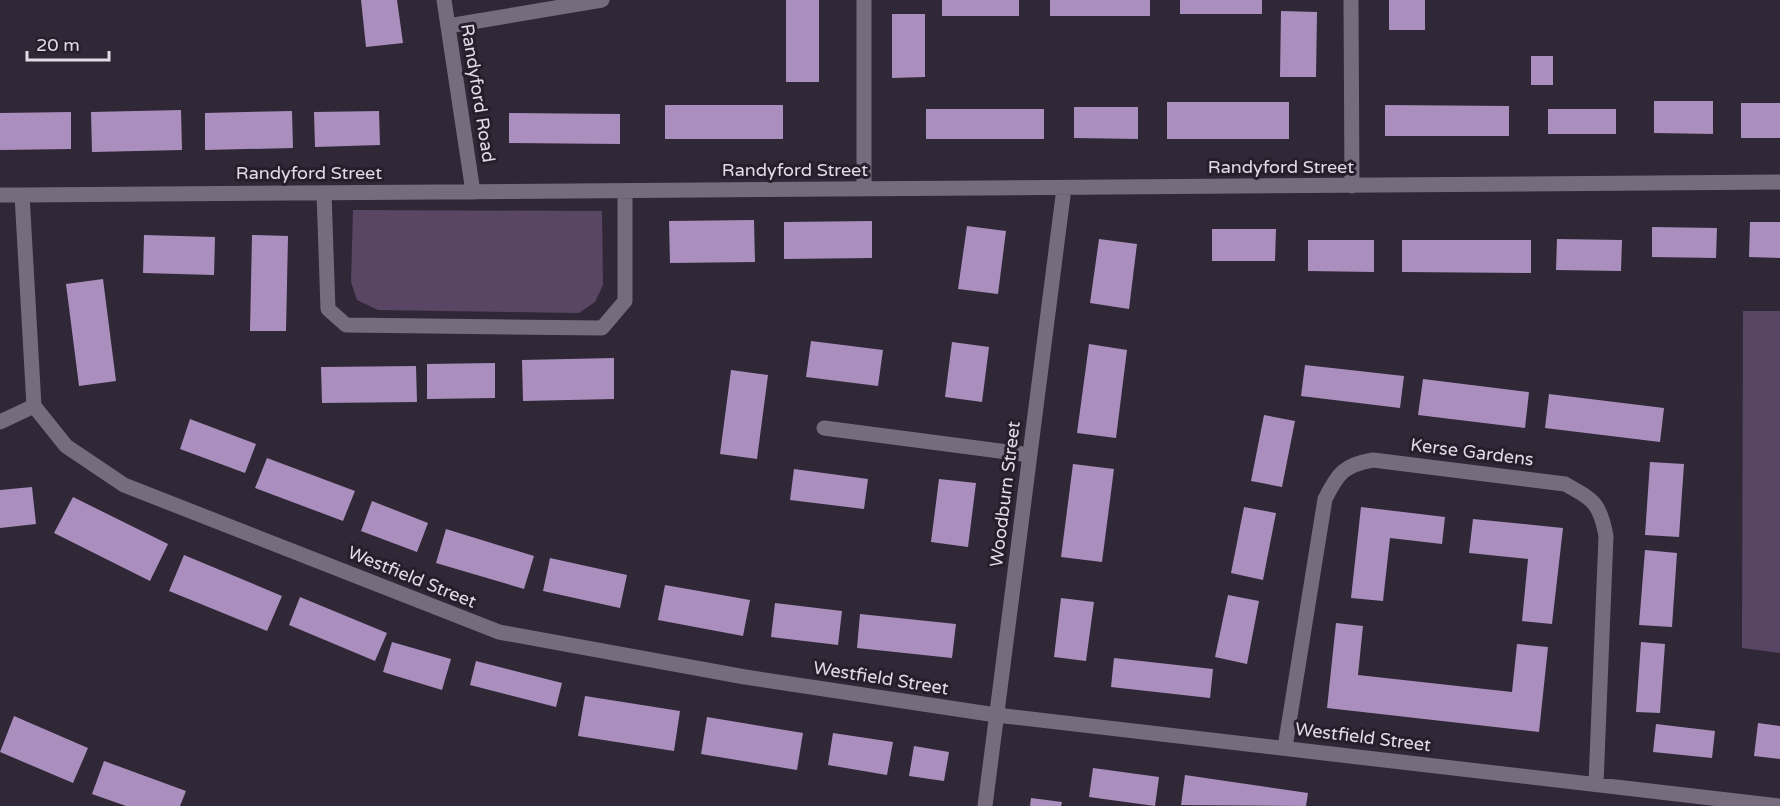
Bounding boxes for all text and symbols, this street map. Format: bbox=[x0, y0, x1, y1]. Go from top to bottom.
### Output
street label: Randyford Road bbox=[456, 22, 500, 164]
scale bar bbox=[27, 24, 110, 62]
text: 20 m bbox=[36, 34, 80, 56]
street label: Randyford Street bbox=[1208, 156, 1354, 178]
street label: Randyford Street bbox=[722, 159, 868, 181]
street label: Randyford Street bbox=[236, 162, 382, 184]
street label: Woodburn Street bbox=[985, 420, 1025, 568]
street label: Kerse Gardens bbox=[1409, 434, 1535, 470]
street label: Westfield Street bbox=[345, 541, 480, 613]
street label: Westfield Street bbox=[812, 656, 950, 700]
street label: Westfield Street bbox=[1294, 718, 1432, 756]

